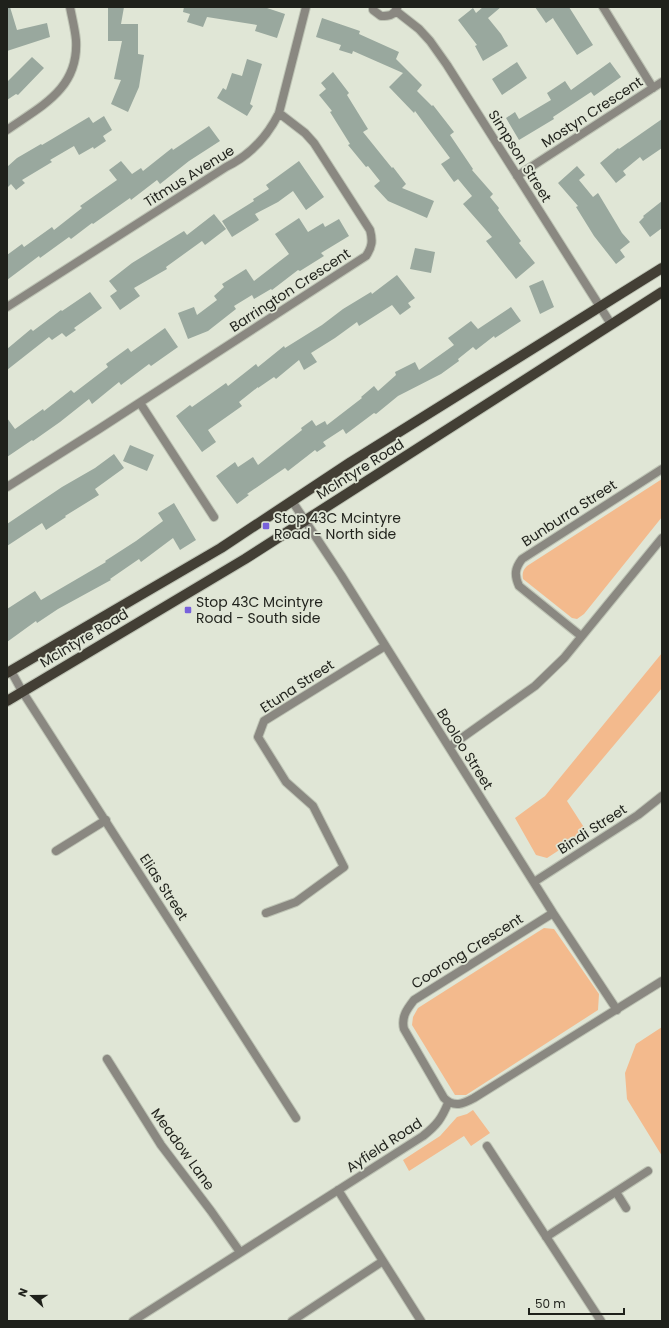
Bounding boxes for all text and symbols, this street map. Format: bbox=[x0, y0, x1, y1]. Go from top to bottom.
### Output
street label: Mostyn Crescent bbox=[537, 72, 647, 152]
street label: Simpson Street bbox=[484, 106, 556, 206]
street label: Titmus Avenue bbox=[140, 140, 238, 212]
street label: Barrington Crescent bbox=[226, 243, 354, 337]
street label: McIntyre Road bbox=[312, 434, 408, 504]
street label: Bunburra Street bbox=[518, 475, 620, 551]
place label: Stop 43C Mcintyre Road - North side bbox=[274, 508, 401, 544]
marker: Stop 43C Mcintyre Road - North side bbox=[261, 521, 271, 531]
place label: Stop 43C Mcintyre Road - South side bbox=[196, 592, 323, 628]
street label: McIntyre Road bbox=[36, 604, 132, 672]
marker: Stop 43C Mcintyre Road - South side bbox=[183, 605, 193, 615]
street label: Etuna Street bbox=[256, 655, 338, 717]
street label: Booloo Street bbox=[432, 704, 498, 794]
street label: Bindi Street bbox=[554, 799, 630, 859]
street label: Elias Street bbox=[135, 850, 193, 924]
street label: Coorong Crescent bbox=[407, 909, 527, 993]
street label: Meadow Lane bbox=[146, 1104, 220, 1194]
street label: Ayfield Road bbox=[342, 1113, 426, 1177]
north arrow bbox=[12, 1276, 52, 1316]
text: N bbox=[14, 1286, 32, 1299]
scale bar bbox=[529, 1290, 624, 1316]
text: 50 m bbox=[535, 1295, 566, 1312]

